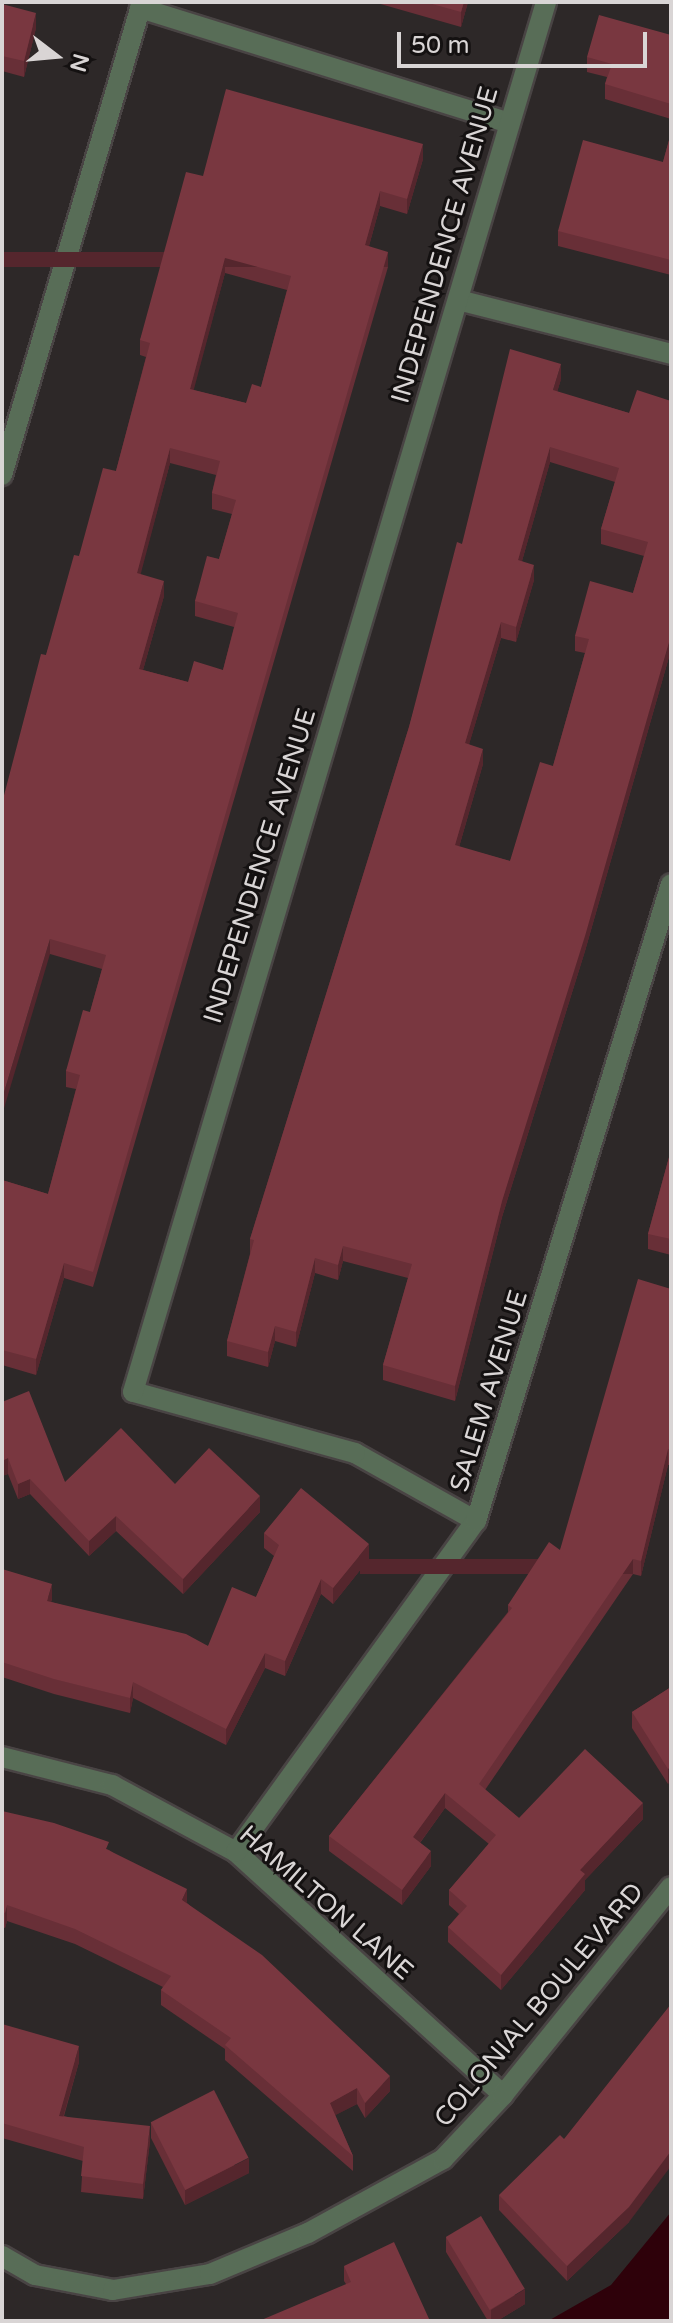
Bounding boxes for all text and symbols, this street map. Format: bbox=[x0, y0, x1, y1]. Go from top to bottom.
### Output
north arrow bbox=[16, 16, 96, 96]
scale bar bbox=[401, 16, 651, 66]
text: 50 m bbox=[411, 31, 469, 60]
text: N bbox=[64, 51, 94, 75]
street label: INDEPENDENCE AVENUE bbox=[385, 83, 505, 407]
street label: INDEPENDENCE AVENUE bbox=[197, 705, 323, 1027]
street label: SALEM AVENUE bbox=[444, 1287, 534, 1495]
street label: HAMILTON LANE bbox=[233, 1819, 419, 1987]
street label: COLONIAL BOULEVARD bbox=[428, 1877, 650, 2133]

